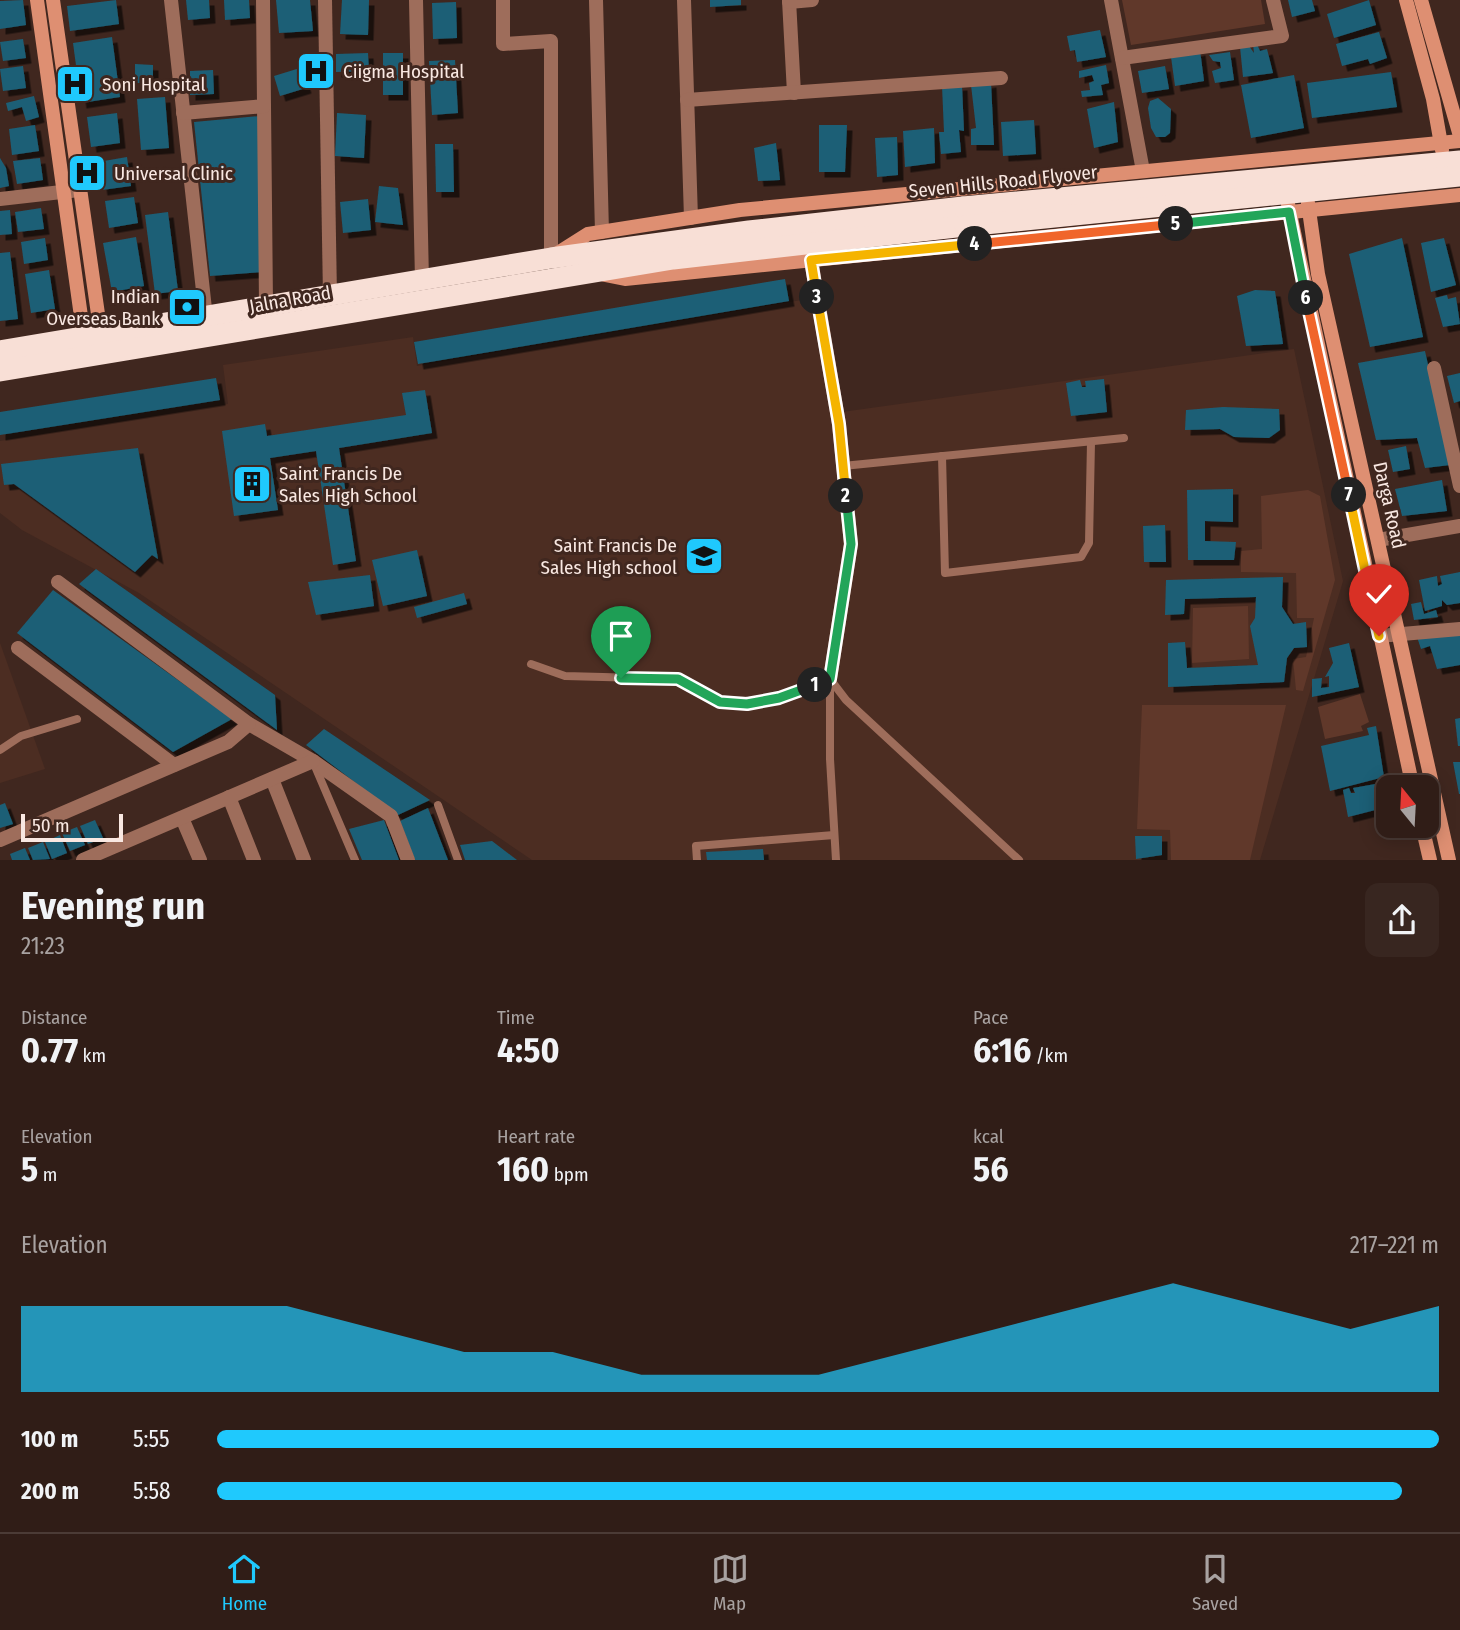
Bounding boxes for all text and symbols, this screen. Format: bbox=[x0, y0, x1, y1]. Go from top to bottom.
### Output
hospital icon: Ciigma Hospital bbox=[295, 50, 337, 92]
place label: Ciigma Hospital bbox=[343, 60, 464, 83]
hospital icon: Soni Hospital bbox=[54, 63, 96, 105]
place label: Soni Hospital bbox=[102, 73, 205, 96]
hospital icon: Universal Clinic bbox=[66, 152, 108, 194]
street label: Seven Hills Road Flyover bbox=[908, 160, 1099, 203]
place label: Universal Clinic bbox=[114, 162, 233, 185]
pin: 5 bbox=[1158, 206, 1194, 242]
text: 5 bbox=[1171, 212, 1180, 235]
pin: 4 bbox=[958, 226, 992, 262]
text: 4 bbox=[970, 232, 979, 255]
pin: 3 bbox=[800, 280, 834, 314]
pin: 6 bbox=[1288, 280, 1324, 316]
street label: Jalna Road bbox=[247, 281, 333, 318]
place label: Indian Overseas Bank bbox=[46, 285, 160, 330]
text: 3 bbox=[812, 285, 821, 308]
bank icon: Indian Overseas Bank bbox=[166, 286, 208, 328]
text: 6 bbox=[1301, 286, 1310, 309]
street label: Darga Road bbox=[1368, 460, 1411, 551]
place label: Saint Francis De Sales High School bbox=[279, 462, 417, 507]
building icon: Saint Francis De Sales High School bbox=[231, 463, 273, 505]
pin: 7 bbox=[1332, 477, 1366, 512]
pin: 2 bbox=[828, 478, 864, 514]
text: 7 bbox=[1344, 483, 1353, 506]
text: 2 bbox=[841, 484, 850, 507]
place label: Saint Francis De Sales High school bbox=[541, 534, 677, 579]
school or university icon: Saint Francis De Sales High school bbox=[683, 535, 725, 577]
pin bbox=[1349, 564, 1409, 636]
icon: check bbox=[1360, 575, 1398, 613]
pin bbox=[591, 606, 651, 678]
icon: arrive bbox=[602, 617, 640, 655]
pin: 1 bbox=[798, 668, 832, 702]
text: 1 bbox=[810, 673, 819, 696]
north arrow bbox=[1376, 775, 1438, 838]
map controls bbox=[1376, 775, 1439, 838]
scale bar bbox=[21, 811, 122, 843]
text: 50 m bbox=[32, 814, 70, 837]
text: Evening run bbox=[21, 883, 205, 929]
button: share bbox=[1365, 883, 1439, 957]
text: 21:23 bbox=[21, 932, 65, 960]
text: Distance bbox=[21, 1006, 88, 1029]
text: Time bbox=[497, 1006, 535, 1029]
text: Pace bbox=[973, 1006, 1008, 1029]
text: 0.77 bbox=[21, 1029, 78, 1071]
text: 4:50 bbox=[497, 1029, 560, 1071]
text: 6:16 bbox=[973, 1029, 1031, 1071]
text: km bbox=[78, 1044, 106, 1067]
text: /km bbox=[1031, 1044, 1068, 1067]
text: Elevation bbox=[21, 1125, 93, 1148]
text: Heart rate bbox=[497, 1125, 575, 1148]
text: kcal bbox=[973, 1125, 1004, 1148]
text: 5 bbox=[21, 1148, 38, 1190]
text: 160 bbox=[497, 1148, 549, 1190]
text: 56 bbox=[973, 1148, 1009, 1190]
text: m bbox=[38, 1163, 57, 1186]
text: bpm bbox=[549, 1163, 589, 1186]
text: Elevation bbox=[21, 1231, 108, 1259]
text: 217–221 m bbox=[1350, 1231, 1439, 1259]
text: 100 m bbox=[21, 1425, 78, 1453]
text: 5:55 bbox=[133, 1425, 170, 1453]
text: 200 m bbox=[21, 1477, 79, 1505]
text: 5:58 bbox=[133, 1477, 171, 1505]
tab: Home bbox=[222, 1550, 267, 1615]
tab: Map bbox=[711, 1550, 749, 1615]
tab: Saved bbox=[1192, 1550, 1238, 1615]

